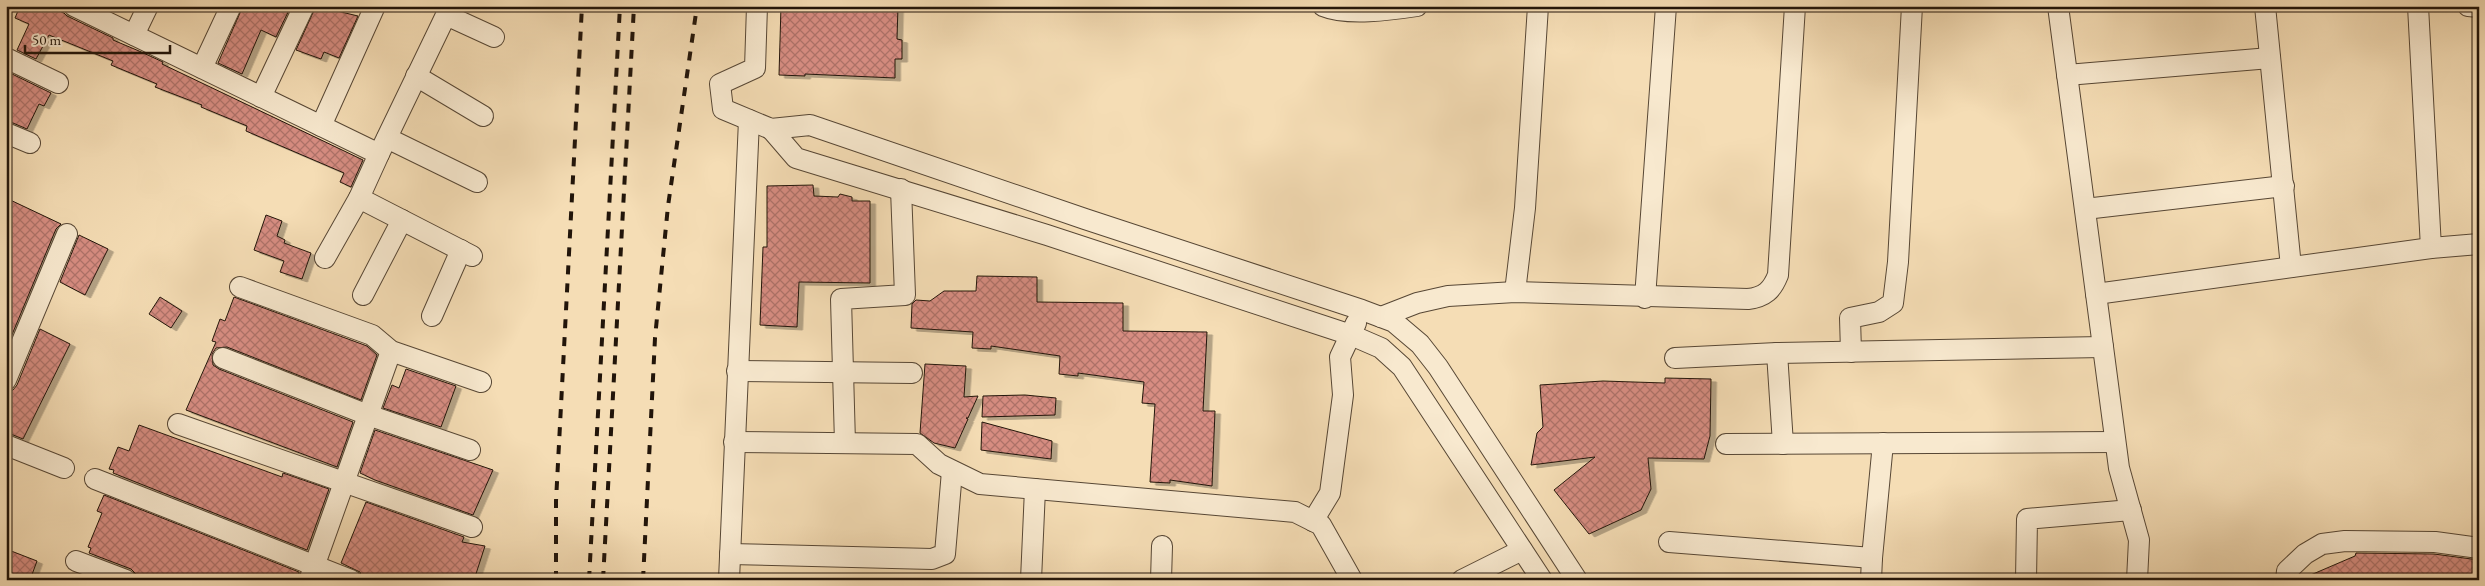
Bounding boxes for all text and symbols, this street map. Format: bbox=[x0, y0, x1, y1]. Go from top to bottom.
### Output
scale bar bbox=[25, 22, 170, 54]
text: 50 m bbox=[32, 30, 61, 49]

